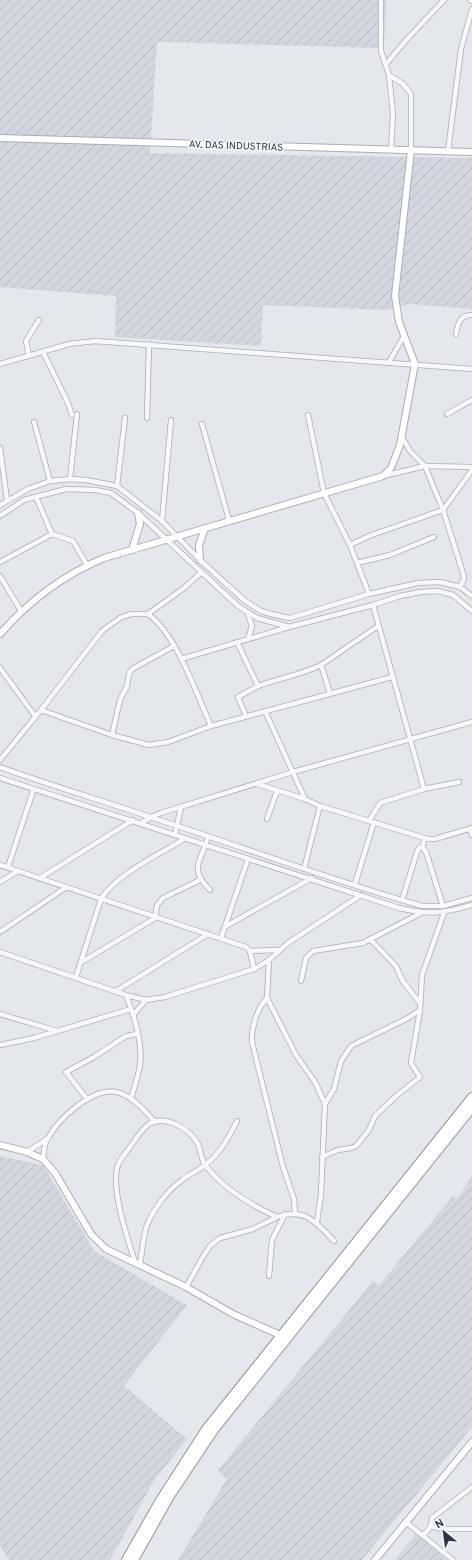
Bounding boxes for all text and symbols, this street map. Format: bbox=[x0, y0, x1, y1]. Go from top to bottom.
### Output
street label: AV. DAS INDUSTRIAS bbox=[189, 138, 283, 155]
north arrow bbox=[424, 1512, 464, 1552]
text: N bbox=[433, 1516, 446, 1532]

